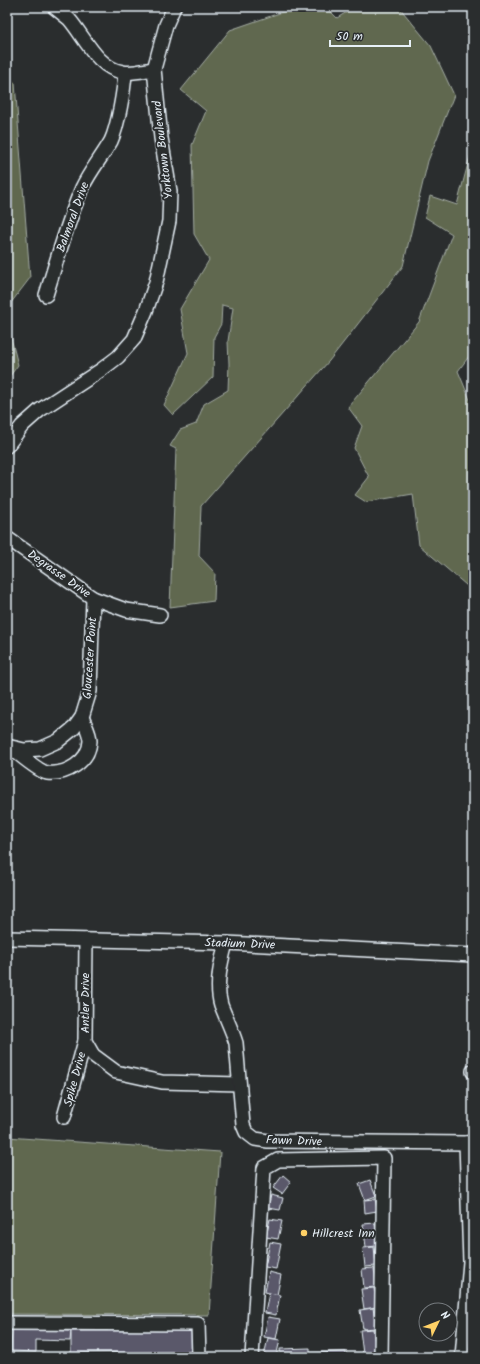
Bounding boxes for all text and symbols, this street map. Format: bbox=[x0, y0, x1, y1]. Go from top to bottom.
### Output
scale bar bbox=[330, 22, 410, 48]
text: 50 m bbox=[336, 27, 363, 46]
street label: Yorktown Boulevard bbox=[147, 99, 178, 200]
street label: Balmoral Drive bbox=[51, 179, 95, 255]
street label: Degrasse Drive bbox=[23, 545, 95, 603]
street label: Gloucester Point bbox=[78, 616, 102, 700]
street label: Stadium Drive bbox=[204, 933, 276, 955]
street label: Antler Drive bbox=[76, 972, 95, 1033]
street label: Spike Drive bbox=[59, 1049, 92, 1108]
street label: Fawn Drive bbox=[266, 1131, 323, 1151]
place label: Hillcrest Inn bbox=[312, 1224, 375, 1243]
marker: Hillcrest Inn bbox=[299, 1228, 309, 1238]
north arrow bbox=[418, 1302, 458, 1342]
text: N bbox=[436, 1307, 454, 1325]

